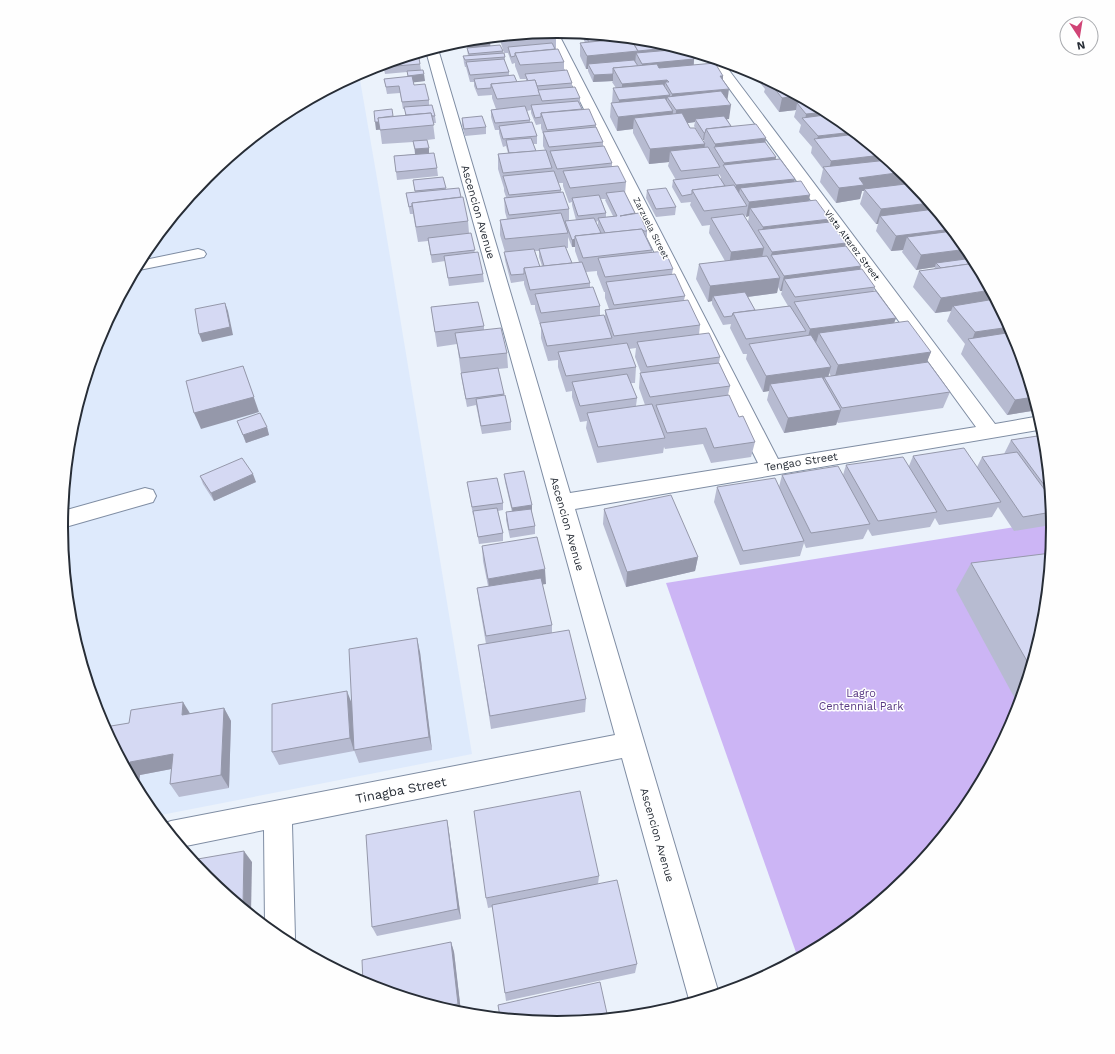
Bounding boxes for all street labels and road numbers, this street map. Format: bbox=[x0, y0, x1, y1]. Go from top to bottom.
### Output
street label: Ascencion Avenue bbox=[458, 164, 498, 260]
street label: Zarzuela Street bbox=[631, 196, 671, 261]
street label: Vista Altarez Street bbox=[822, 208, 882, 282]
street label: Tengao Street bbox=[763, 450, 839, 474]
street label: Ascencion Avenue bbox=[547, 476, 587, 572]
street label: Tinagba Street bbox=[354, 774, 448, 806]
street label: Ascencion Avenue bbox=[637, 787, 677, 883]

